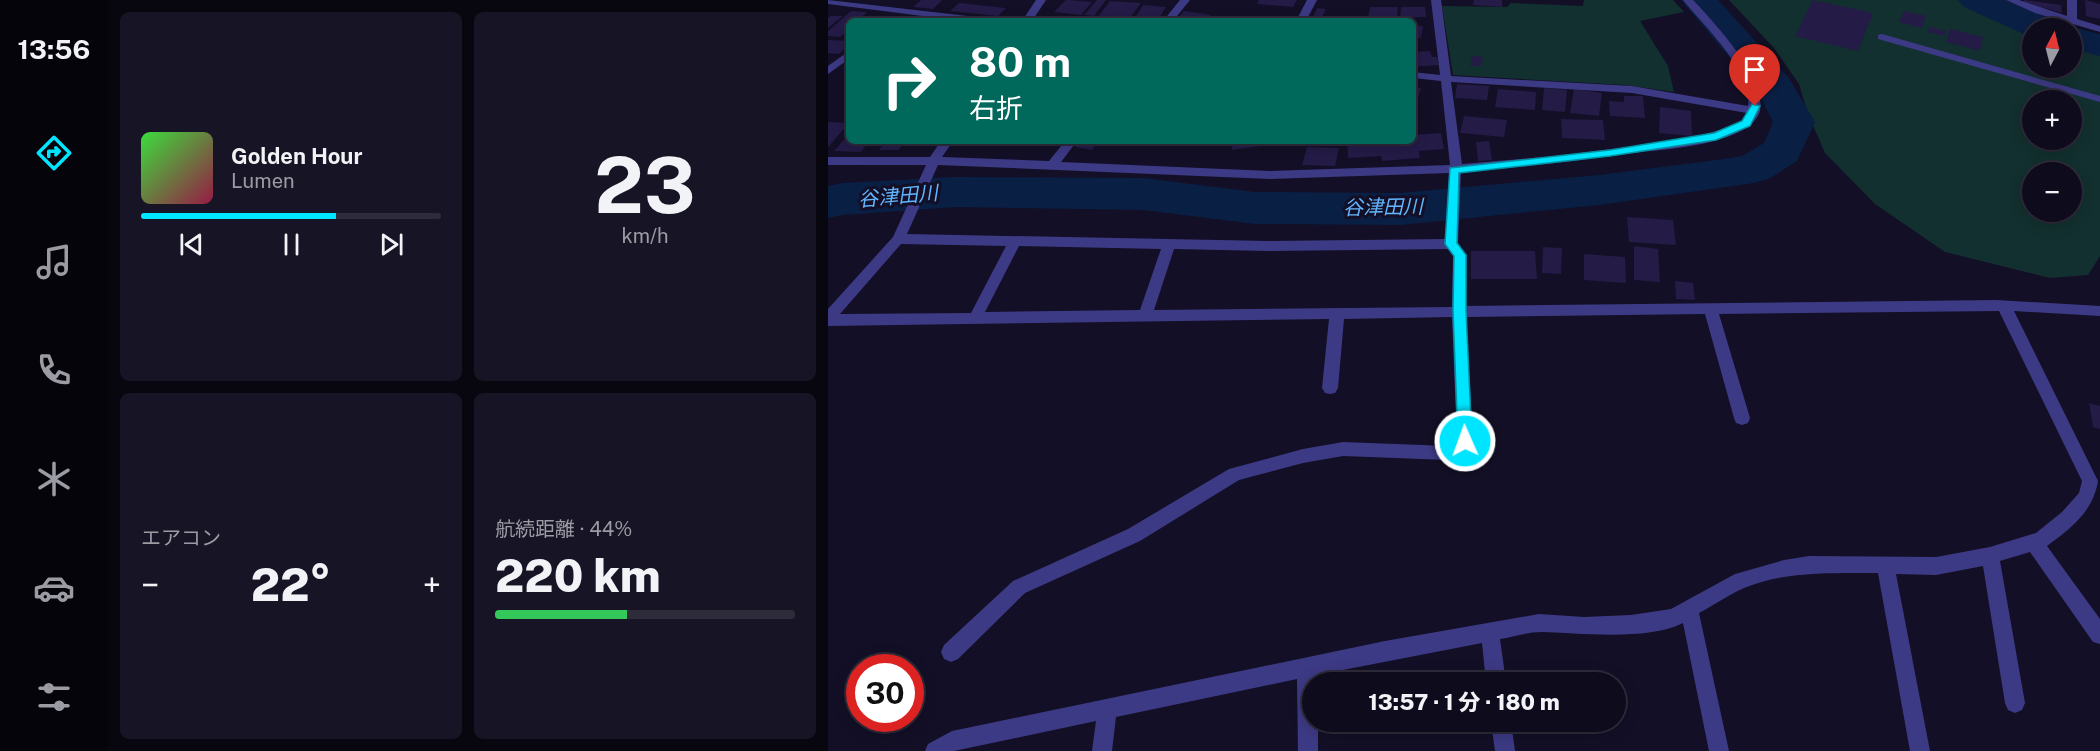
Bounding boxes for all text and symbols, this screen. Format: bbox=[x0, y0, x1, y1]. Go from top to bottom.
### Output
north arrow bbox=[2022, 18, 2082, 78]
map controls bbox=[2022, 18, 2082, 222]
text: 13:56 bbox=[18, 33, 90, 65]
text: 80 m bbox=[969, 37, 1071, 86]
icon: right bbox=[870, 42, 948, 120]
pin bbox=[1729, 44, 1780, 106]
icon: arrive bbox=[1738, 53, 1771, 86]
button: + bbox=[2022, 90, 2082, 150]
text: 右折 bbox=[969, 92, 1023, 124]
icon: directions bbox=[33, 132, 75, 174]
text: 23 bbox=[594, 139, 696, 231]
text: Golden Hour bbox=[231, 143, 362, 169]
button: − bbox=[2022, 162, 2082, 222]
text: Lumen bbox=[231, 169, 295, 193]
water label: 谷津田川 bbox=[857, 180, 941, 211]
water label: 谷津田川 bbox=[1343, 194, 1425, 220]
text: km/h bbox=[621, 224, 669, 248]
icon: previous bbox=[175, 228, 208, 261]
icon: pause bbox=[275, 228, 308, 261]
icon: next bbox=[375, 228, 408, 261]
icon: music bbox=[33, 241, 75, 283]
icon: phone bbox=[33, 349, 75, 391]
position arrow bbox=[1433, 409, 1497, 473]
icon: climate bbox=[33, 458, 75, 500]
text: 航続距離 · 44% bbox=[495, 517, 632, 541]
text: エアコン bbox=[141, 526, 221, 550]
text: 220 km bbox=[495, 549, 661, 602]
text: 22° bbox=[251, 558, 331, 611]
text: − bbox=[141, 566, 159, 604]
text: + bbox=[423, 566, 441, 604]
icon: car bbox=[33, 567, 75, 609]
speed limit sign: 30 bbox=[846, 654, 924, 732]
icon: filters bbox=[33, 676, 75, 718]
text: 13:57 · 1 分 · 180 m bbox=[1368, 689, 1560, 715]

